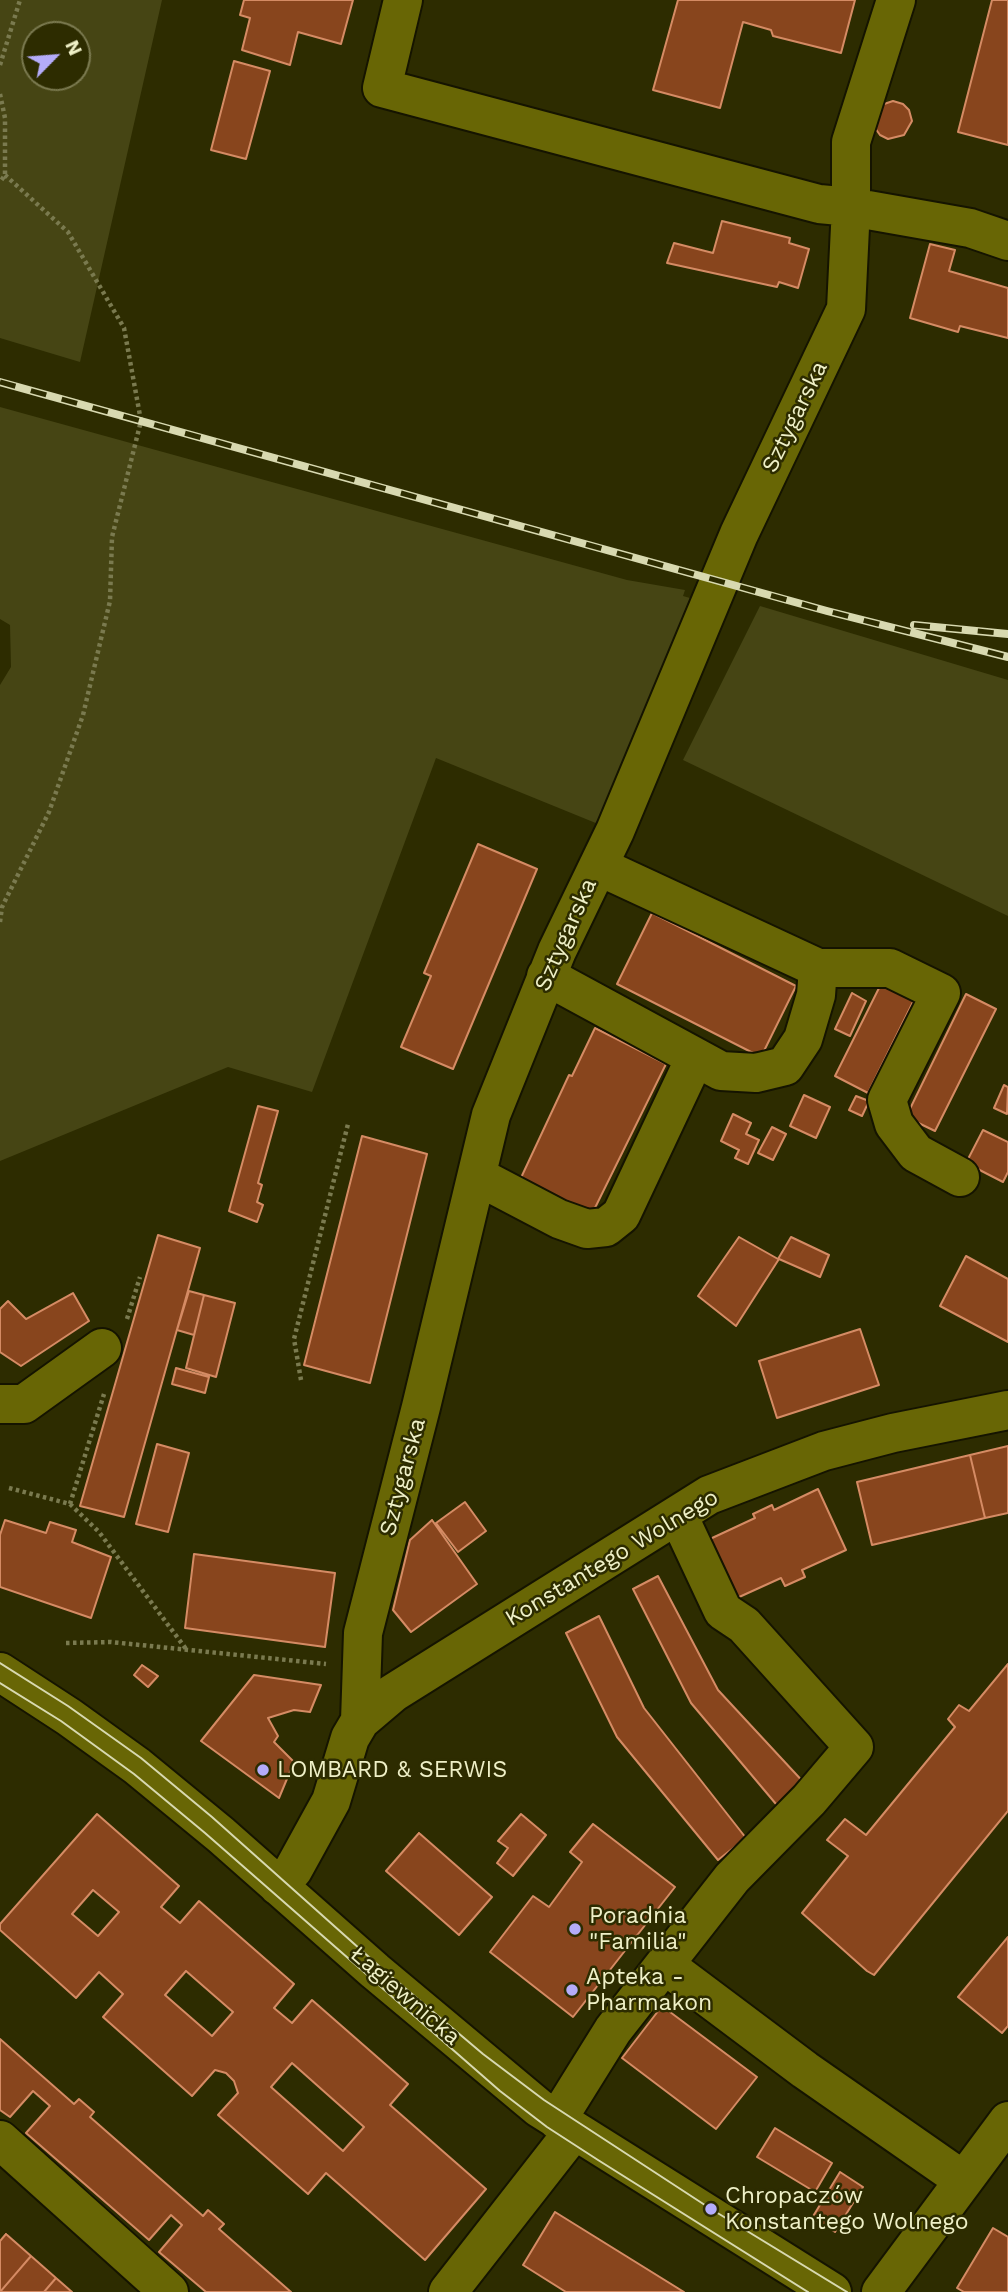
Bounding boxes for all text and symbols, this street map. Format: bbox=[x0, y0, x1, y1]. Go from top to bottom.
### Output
north arrow bbox=[21, 21, 91, 91]
text: N bbox=[60, 37, 87, 59]
street label: Sztygarska bbox=[756, 357, 834, 477]
street label: Sztygarska bbox=[529, 874, 603, 996]
street label: Sztygarska bbox=[374, 1415, 432, 1539]
street label: Konstantego Wolnego bbox=[501, 1483, 723, 1633]
place label: LOMBARD & SERWIS bbox=[277, 1756, 507, 1784]
marker: LOMBARD & SERWIS bbox=[255, 1762, 271, 1778]
place label: Poradnia "Familia" bbox=[589, 1902, 687, 1956]
marker: Poradnia "Familia" bbox=[567, 1921, 583, 1937]
street label: Łagiewnicka bbox=[344, 1941, 466, 2051]
place label: Apteka - Pharmakon bbox=[586, 1963, 712, 2017]
marker: Apteka - Pharmakon bbox=[564, 1982, 580, 1998]
place label: Chropaczów Konstantego Wolnego bbox=[725, 2182, 969, 2236]
marker: Chropaczów Konstantego Wolnego bbox=[703, 2201, 719, 2217]

